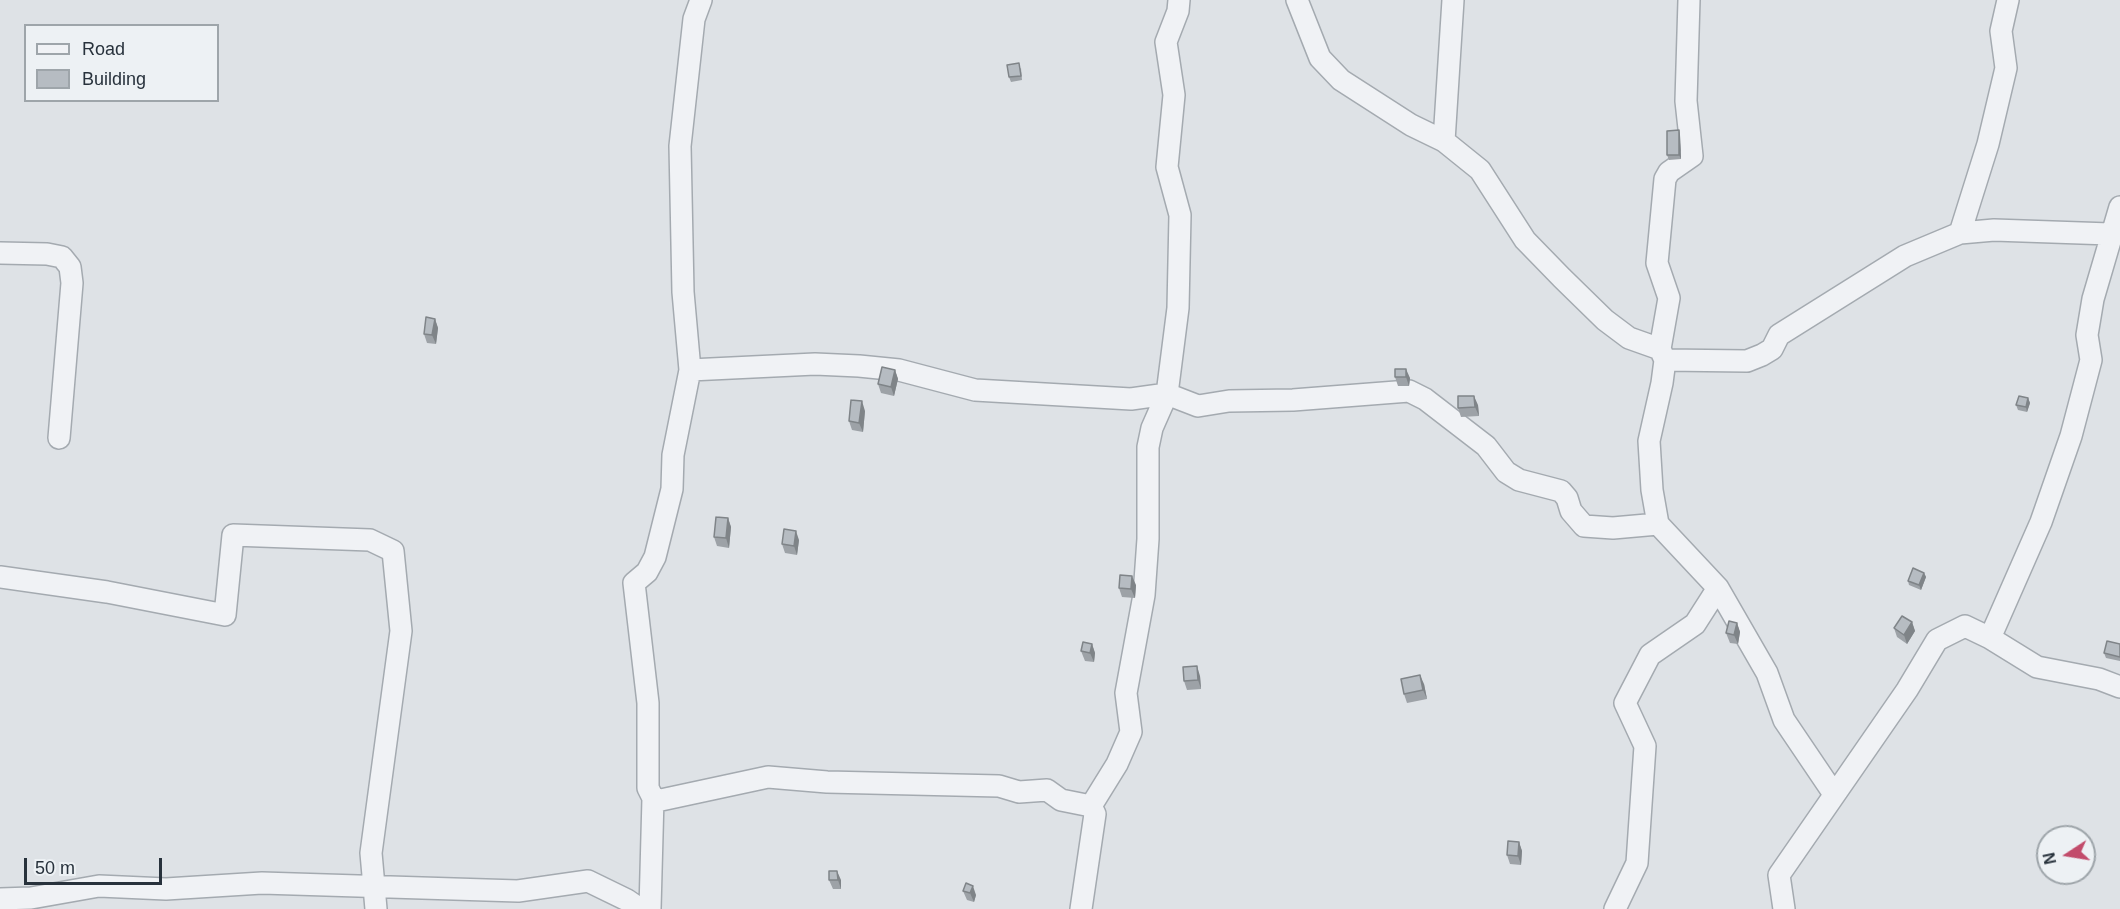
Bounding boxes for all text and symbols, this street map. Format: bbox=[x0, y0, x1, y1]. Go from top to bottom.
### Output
legend bbox=[24, 24, 219, 102]
text: Road bbox=[82, 39, 125, 59]
text: Building bbox=[82, 69, 146, 89]
north arrow bbox=[2036, 825, 2096, 885]
scale bar bbox=[27, 846, 165, 884]
text: N bbox=[2040, 851, 2059, 866]
text: 50 m bbox=[35, 858, 75, 878]

